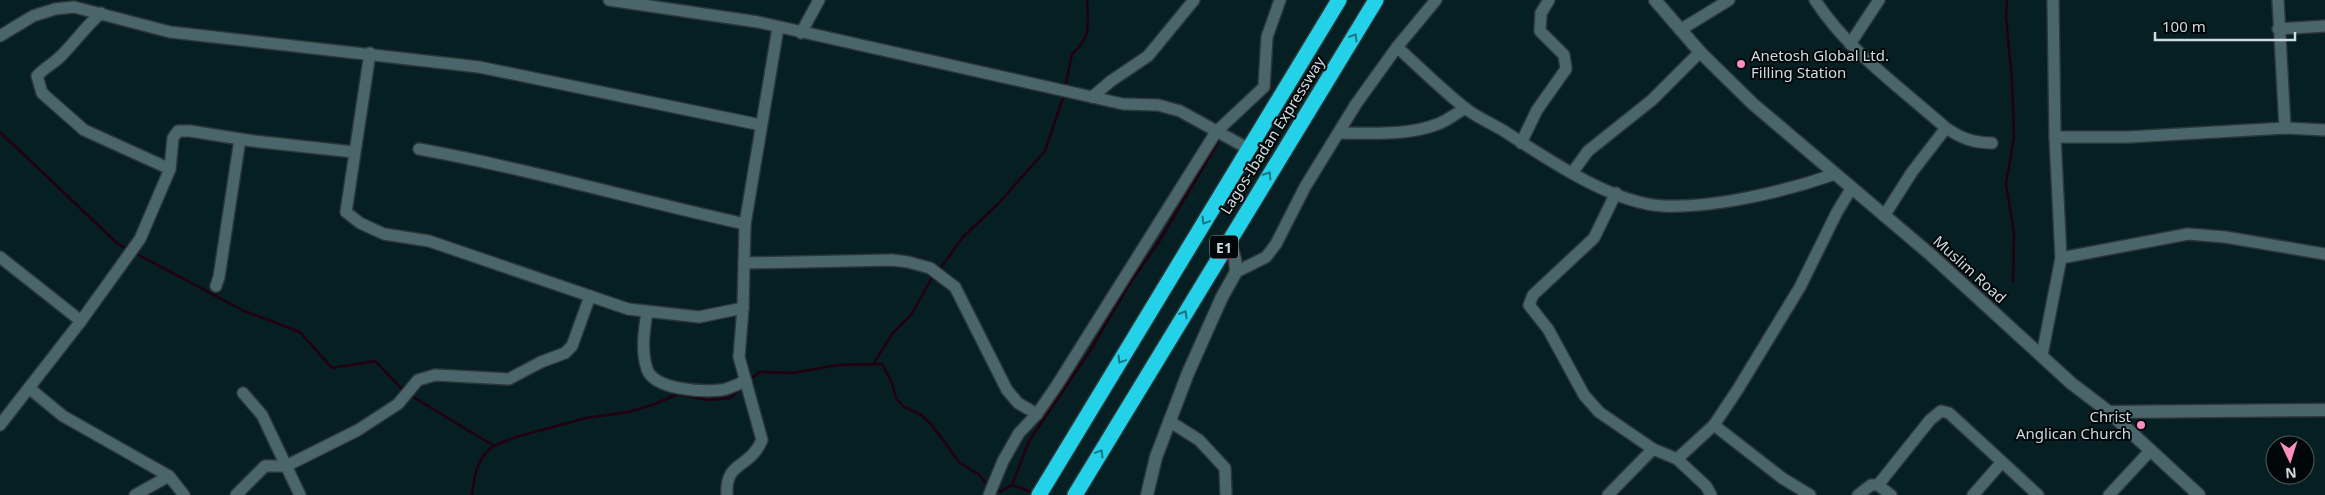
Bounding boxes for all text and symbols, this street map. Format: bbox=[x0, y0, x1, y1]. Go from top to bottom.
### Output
scale bar bbox=[2155, 10, 2295, 42]
text: 100 m bbox=[2162, 16, 2206, 36]
one-way arrow bbox=[1347, 33, 1357, 42]
place label: Anetosh Global Ltd. Filling Station bbox=[1751, 45, 1889, 82]
street label: Lagos-Ibadan Expressway bbox=[1215, 52, 1329, 218]
marker: Anetosh Global Ltd. Filling Station bbox=[1735, 58, 1747, 70]
one-way arrow bbox=[1262, 171, 1272, 180]
one-way arrow bbox=[1201, 216, 1211, 225]
street label: Muslim Road bbox=[1929, 231, 2011, 307]
road number: E1 bbox=[1210, 236, 1238, 258]
one-way arrow bbox=[1178, 311, 1188, 320]
one-way arrow bbox=[1117, 355, 1127, 364]
place label: Christ Anglican Church bbox=[2016, 406, 2132, 443]
marker: Christ Anglican Church bbox=[2135, 419, 2147, 431]
north arrow bbox=[2265, 435, 2315, 485]
one-way arrow bbox=[1094, 450, 1104, 459]
text: N bbox=[2285, 464, 2297, 483]

